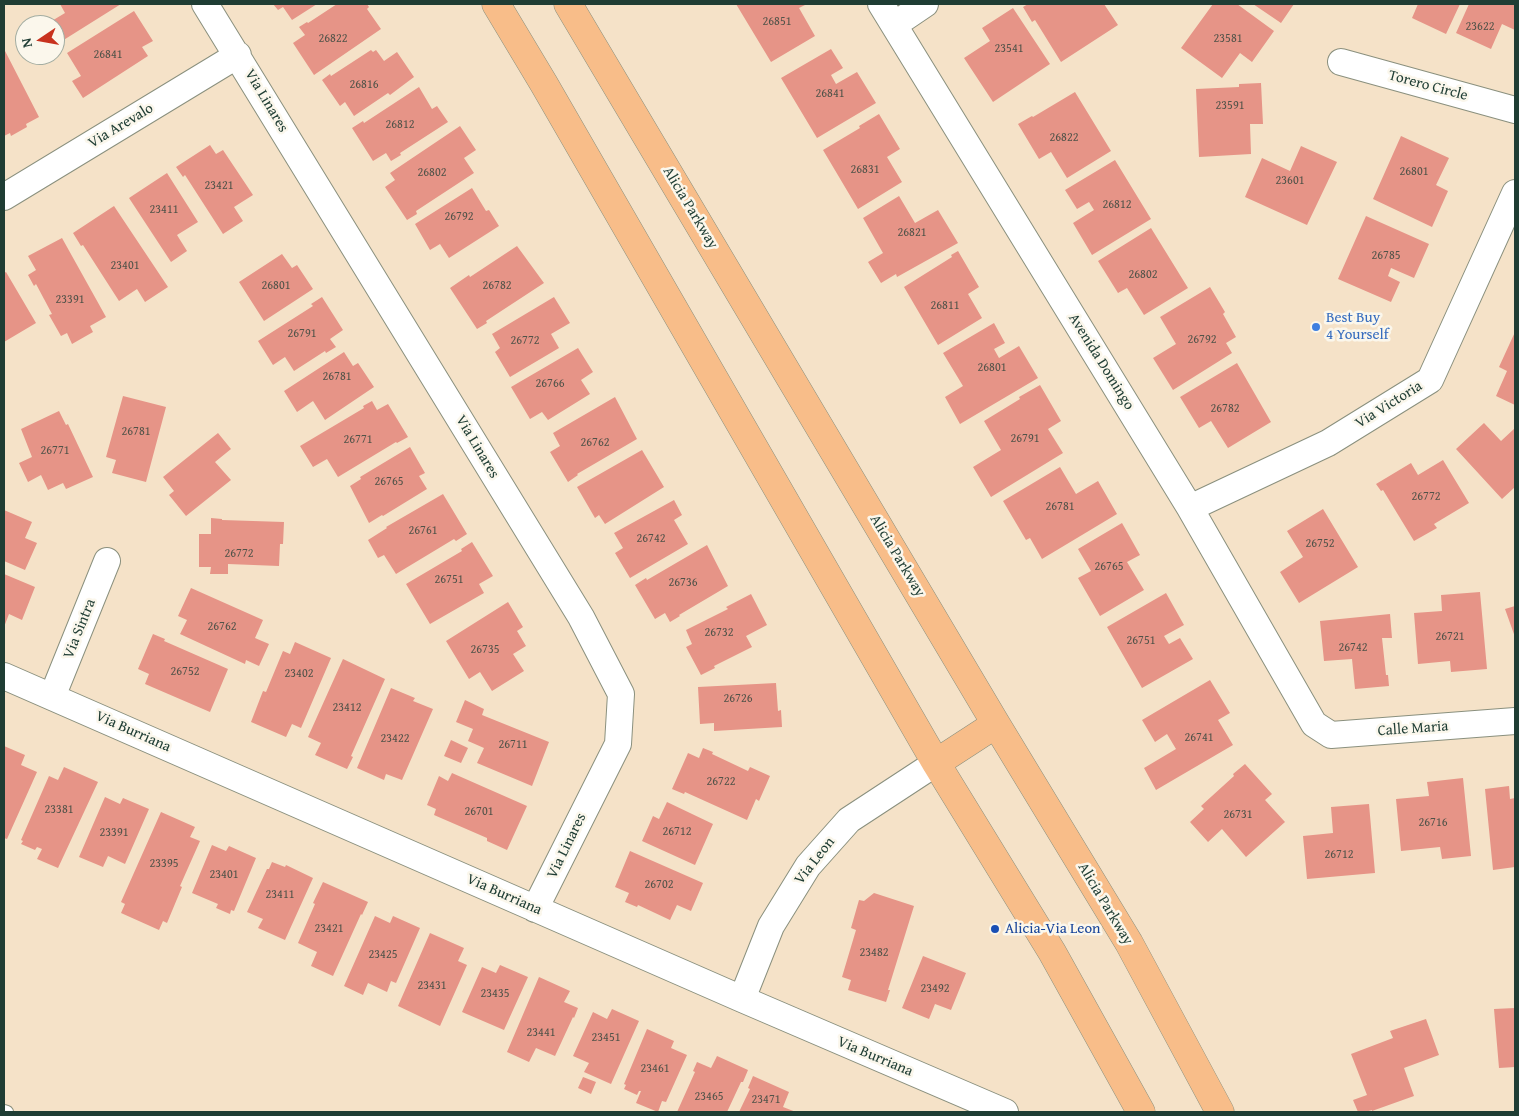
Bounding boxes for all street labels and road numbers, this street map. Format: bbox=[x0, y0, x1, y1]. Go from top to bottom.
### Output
street label: Via Linares bbox=[240, 66, 292, 136]
street label: Torero Circle bbox=[1386, 67, 1470, 105]
street label: Via Arevalo bbox=[85, 100, 157, 152]
street label: Alicia Parkway bbox=[658, 164, 722, 252]
street label: Avenida Domingo bbox=[1064, 310, 1138, 414]
street label: Via Victoria bbox=[1352, 377, 1426, 433]
street label: Via Linares bbox=[451, 412, 503, 482]
street label: Alicia Parkway bbox=[865, 512, 929, 600]
street label: Via Sintra bbox=[60, 597, 100, 661]
street label: Via Burriana bbox=[93, 707, 173, 757]
street label: Calle Maria bbox=[1377, 718, 1449, 740]
street label: Via Linares bbox=[543, 810, 591, 882]
street label: Via Leon bbox=[791, 834, 839, 888]
street label: Alicia Parkway bbox=[1073, 860, 1137, 948]
street label: Via Burriana bbox=[464, 870, 544, 920]
street label: Via Burriana bbox=[835, 1033, 915, 1081]

